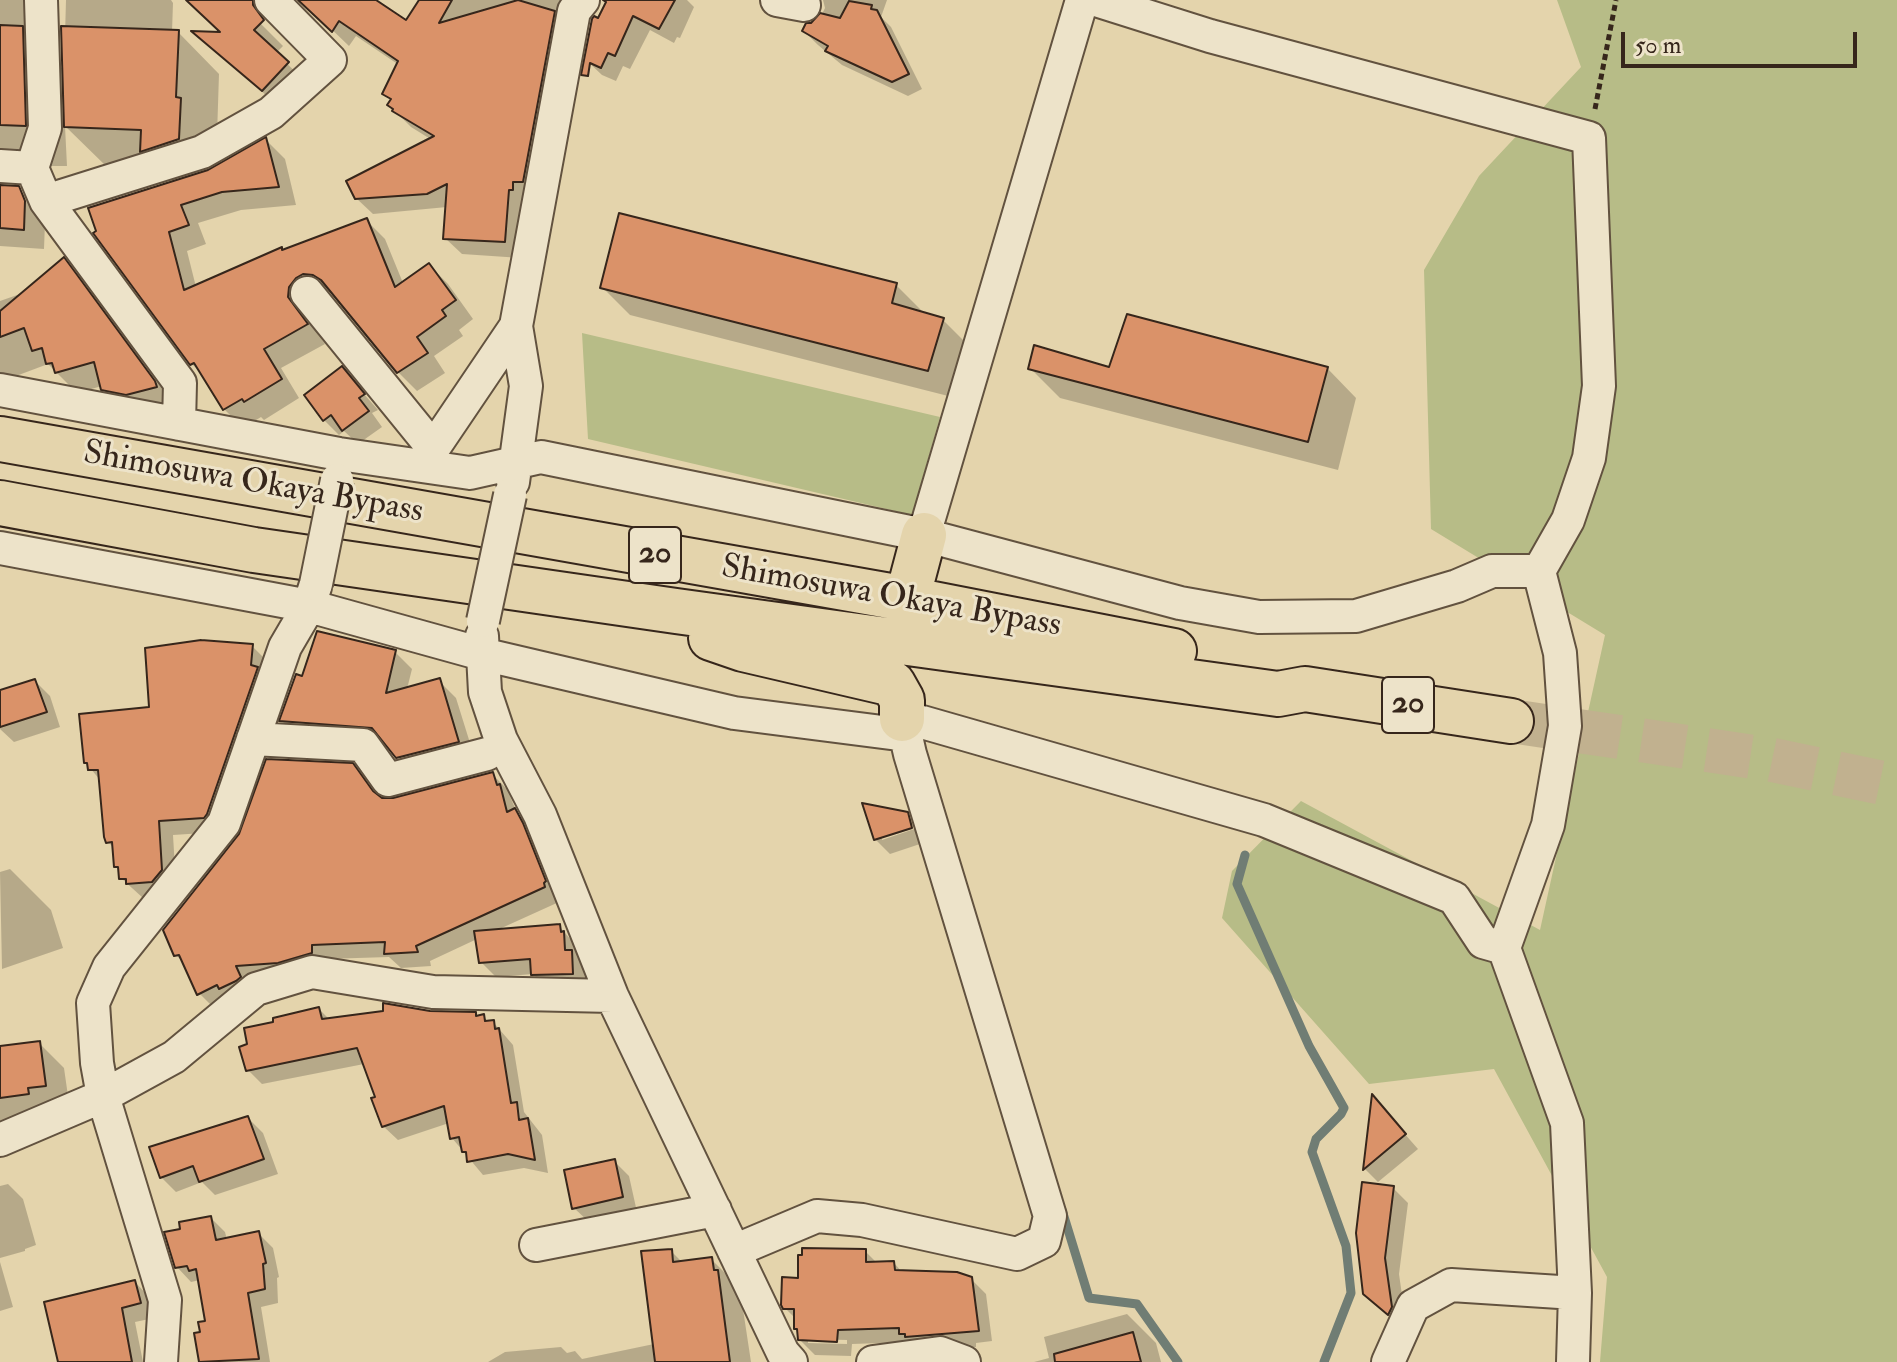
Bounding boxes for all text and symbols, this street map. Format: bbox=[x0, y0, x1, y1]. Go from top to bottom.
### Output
scale bar bbox=[1625, 16, 1861, 66]
text: 50 m bbox=[1635, 30, 1681, 61]
street label: Shimosuwa Okaya Bypass bbox=[80, 434, 426, 534]
road number: 20 bbox=[629, 527, 681, 583]
street label: Shimosuwa Okaya Bypass bbox=[718, 548, 1064, 648]
road number: 20 bbox=[1382, 677, 1434, 733]

